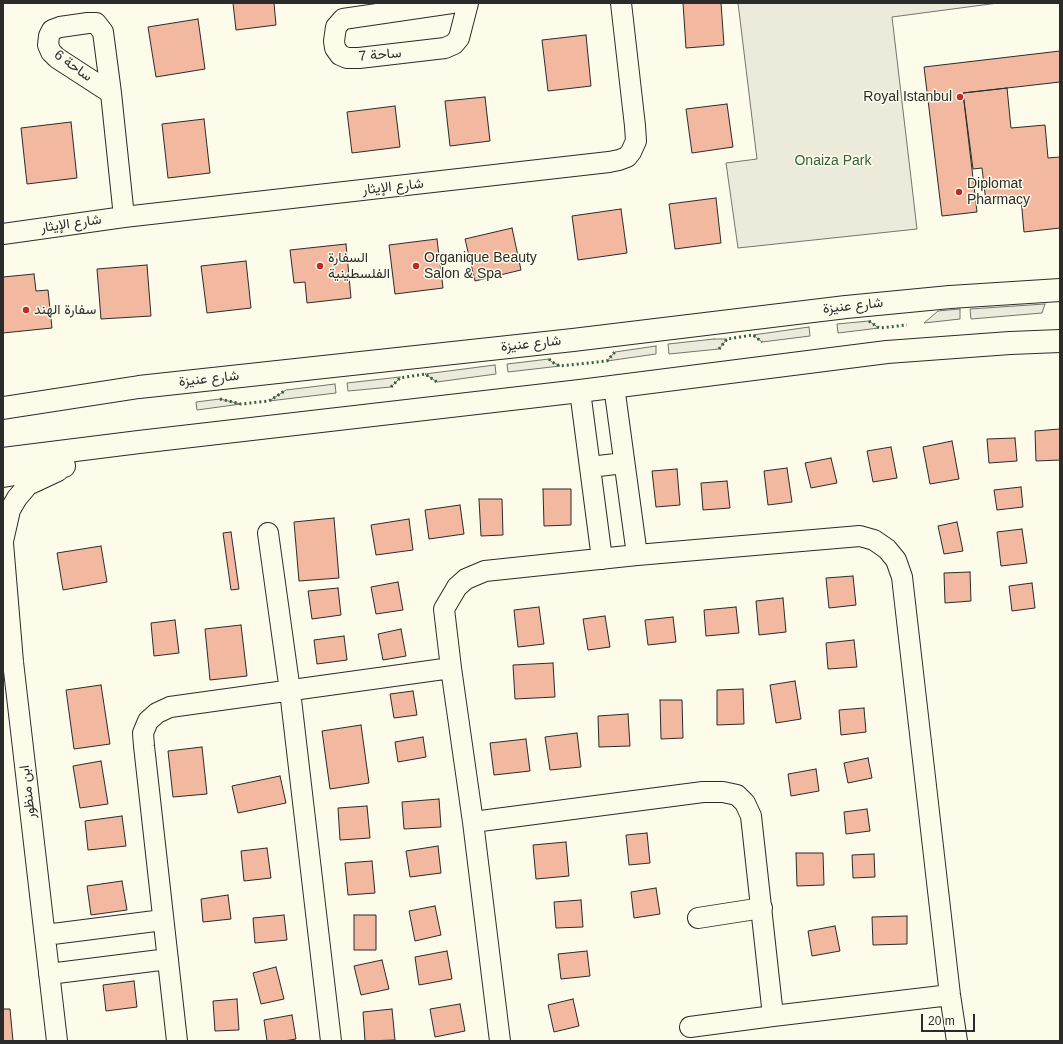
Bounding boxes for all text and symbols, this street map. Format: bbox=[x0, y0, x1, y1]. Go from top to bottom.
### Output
street label: ساحة 7 bbox=[358, 45, 402, 65]
street label: ساحة 6 bbox=[51, 47, 95, 85]
place label: Royal Istanbul bbox=[863, 89, 952, 105]
marker: Royal Istanbul bbox=[955, 92, 965, 102]
park label: Onaiza Park bbox=[794, 153, 872, 169]
street label: شارع الإيثار bbox=[362, 175, 424, 199]
place label: Diplomat Pharmacy bbox=[967, 176, 1030, 208]
marker: Diplomat Pharmacy bbox=[954, 187, 964, 197]
street label: شارع الإيثار bbox=[39, 211, 103, 237]
place label: السفارة الفلسطينية bbox=[328, 250, 390, 282]
place label: Organique Beauty Salon & Spa bbox=[424, 250, 537, 282]
marker: السفارة الفلسطينية bbox=[315, 261, 325, 271]
marker: Organique Beauty Salon & Spa bbox=[411, 261, 421, 271]
street label: شارع عنيزة bbox=[822, 294, 884, 318]
place label: سفارة الهند bbox=[34, 302, 96, 318]
marker: سفارة الهند bbox=[21, 305, 31, 315]
street label: شارع عنيزة bbox=[500, 332, 562, 356]
street label: شارع عنيزة bbox=[178, 367, 240, 391]
street label: ابن منظور bbox=[16, 764, 40, 820]
scale bar bbox=[923, 1006, 977, 1032]
text: 20 m bbox=[928, 1014, 955, 1028]

